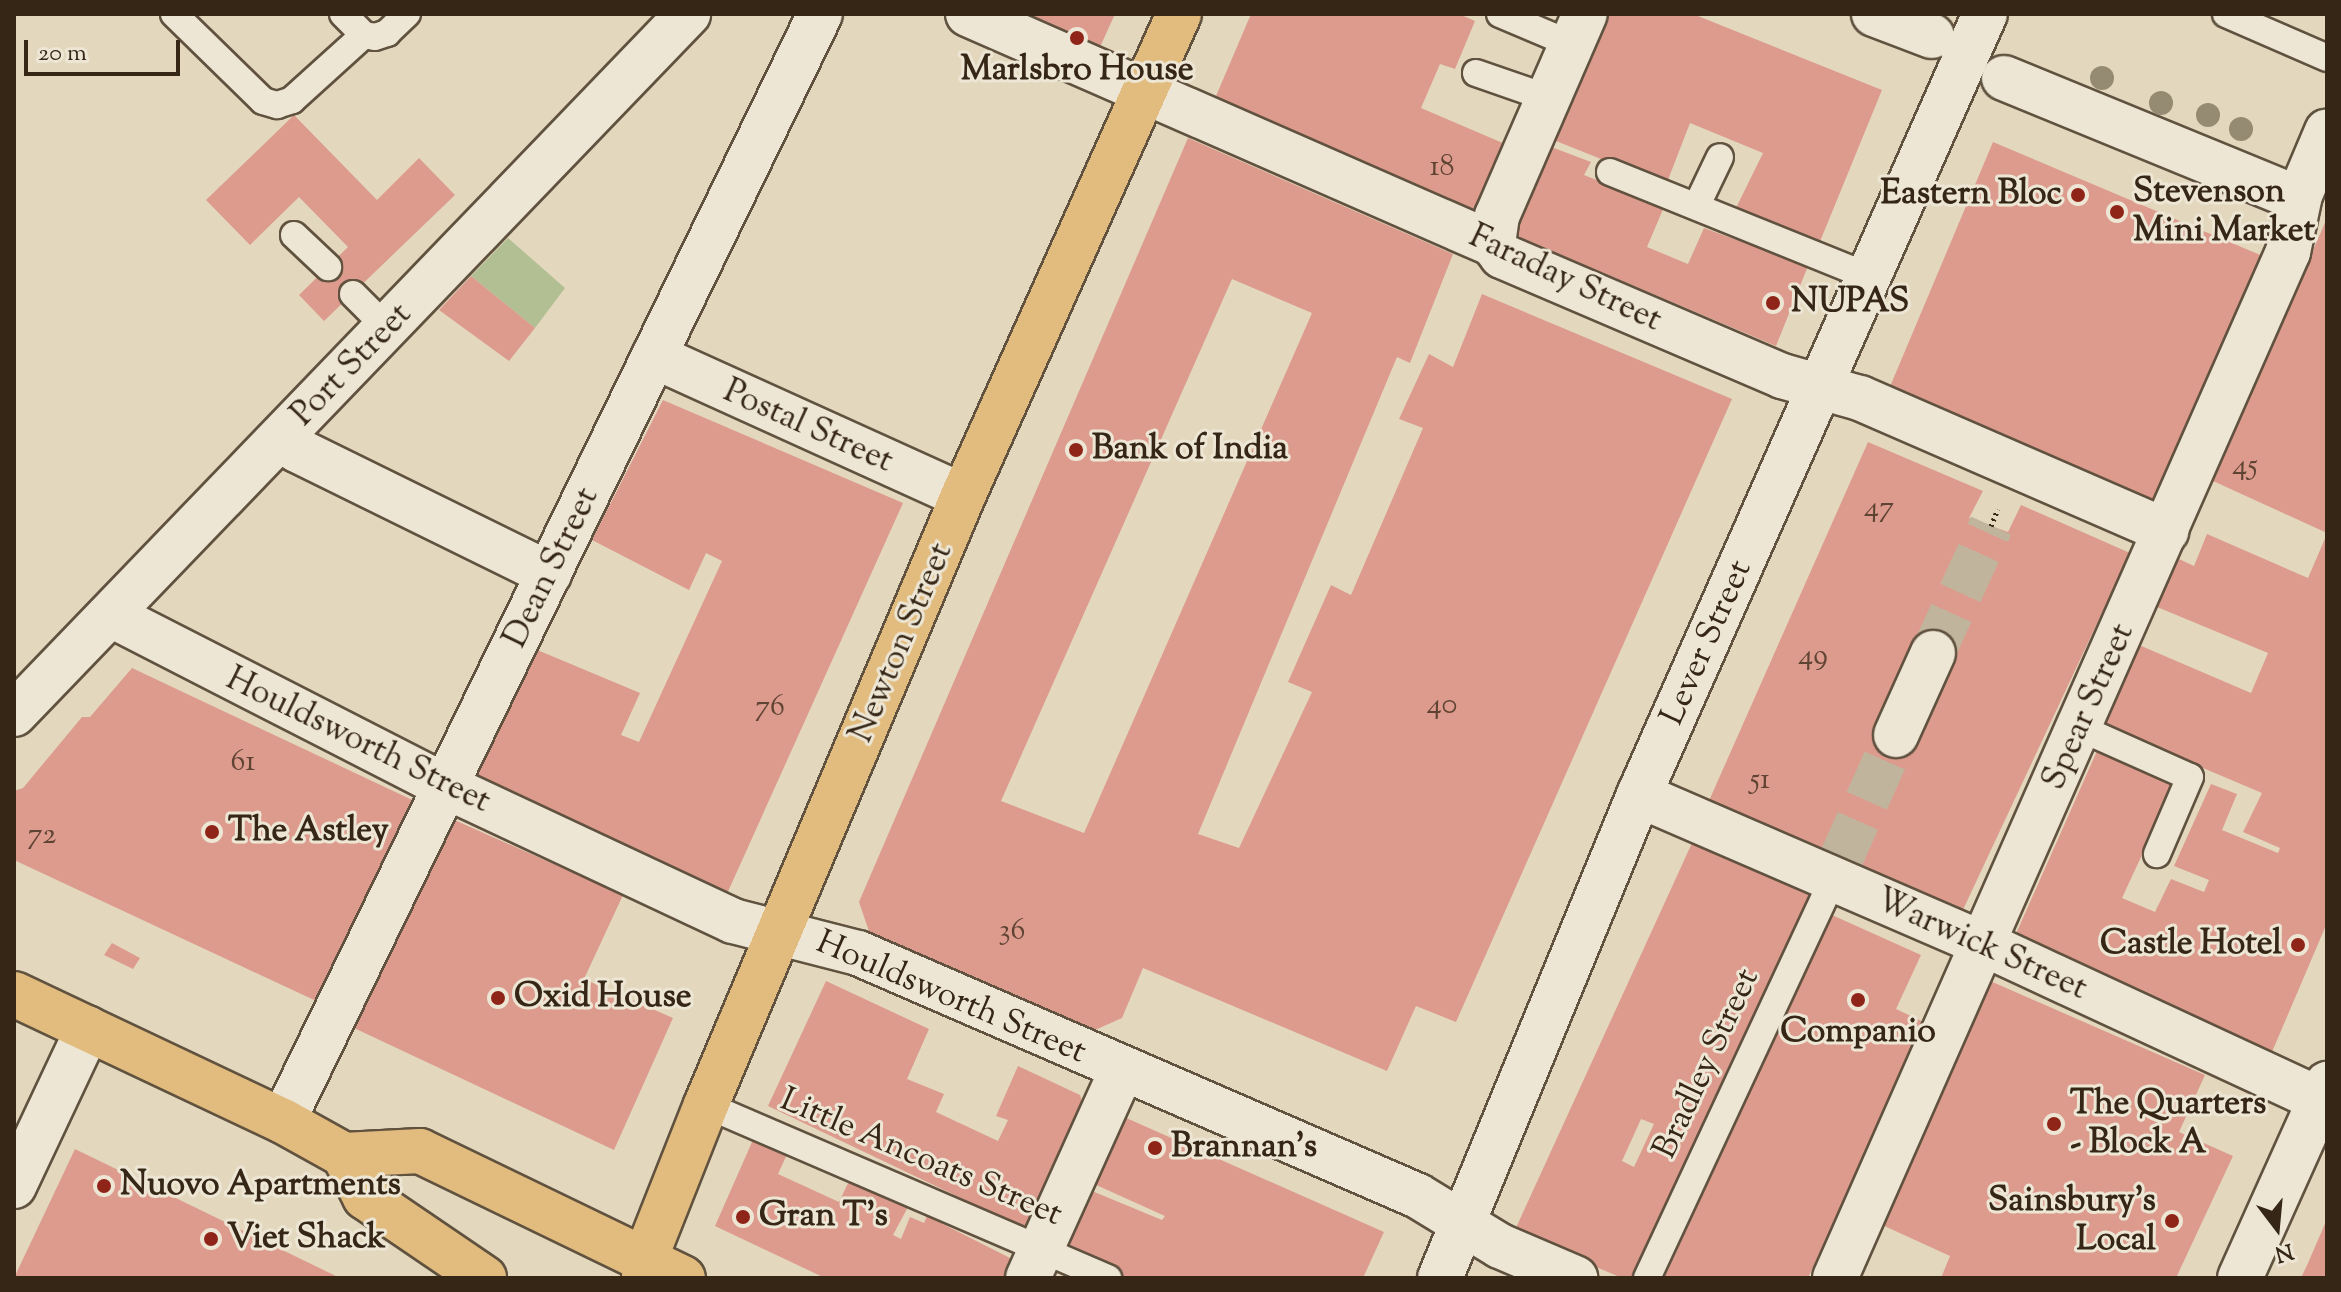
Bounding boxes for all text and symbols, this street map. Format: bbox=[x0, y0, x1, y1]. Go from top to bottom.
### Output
scale bar bbox=[28, 24, 184, 74]
marker: Marlsbro House bbox=[1068, 29, 1086, 47]
text: 20 m bbox=[38, 37, 87, 71]
place label: Marlsbro House bbox=[960, 51, 1194, 91]
house number: 18 bbox=[1429, 150, 1455, 186]
place label: Stevenson Mini Market bbox=[2133, 172, 2315, 252]
place label: Eastern Bloc bbox=[1881, 175, 2062, 215]
marker: Eastern Bloc bbox=[2069, 186, 2087, 204]
marker: Stevenson Mini Market bbox=[2108, 203, 2126, 221]
street label: Faraday Street bbox=[1462, 217, 1668, 341]
place label: NUPAS bbox=[1791, 283, 1909, 323]
marker: NUPAS bbox=[1762, 292, 1784, 314]
street label: Port Street bbox=[283, 295, 421, 435]
street label: Postal Street bbox=[717, 371, 899, 483]
place label: Bank of India bbox=[1092, 430, 1288, 470]
marker: Bank of India bbox=[1067, 441, 1085, 459]
house number: 45 bbox=[2232, 449, 2258, 485]
street label: Dean Street bbox=[496, 481, 608, 655]
house number: 47 bbox=[1864, 491, 1894, 527]
street label: Newton Street bbox=[842, 537, 962, 749]
street label: Lever Street bbox=[1653, 554, 1761, 732]
street label: Spear Street bbox=[2034, 617, 2144, 797]
house number: 49 bbox=[1798, 639, 1828, 675]
street label: Houldsworth Street bbox=[219, 659, 497, 823]
house number: 40 bbox=[1427, 688, 1457, 724]
house number: 76 bbox=[755, 690, 785, 726]
house number: 61 bbox=[231, 745, 255, 781]
house number: 51 bbox=[1750, 763, 1770, 799]
place label: The Astley bbox=[228, 812, 389, 852]
house number: 72 bbox=[28, 818, 56, 854]
marker: The Astley bbox=[203, 823, 221, 841]
street label: Warwick Street bbox=[1869, 880, 2093, 1010]
house number: 36 bbox=[999, 914, 1025, 950]
street label: Houldsworth Street bbox=[810, 923, 1092, 1073]
place label: Castle Hotel bbox=[2100, 925, 2282, 965]
marker: Castle Hotel bbox=[2289, 936, 2307, 954]
street label: Bradley Street bbox=[1645, 962, 1769, 1166]
place label: Oxid House bbox=[514, 978, 692, 1018]
marker: Oxid House bbox=[489, 989, 507, 1007]
marker: Companio bbox=[1849, 991, 1867, 1009]
place label: Companio bbox=[1780, 1013, 1936, 1053]
street label: Little Ancoats Street bbox=[774, 1080, 1068, 1236]
place label: The Quarters - Block A bbox=[2070, 1084, 2266, 1164]
marker: The Quarters - Block A bbox=[2045, 1115, 2063, 1133]
place label: Brannan's bbox=[1171, 1128, 1317, 1168]
marker: Brannan's bbox=[1146, 1139, 1164, 1157]
place label: Nuovo Apartments bbox=[120, 1166, 401, 1206]
marker: Nuovo Apartments bbox=[95, 1177, 113, 1195]
place label: Sainsbury's Local bbox=[1988, 1181, 2156, 1260]
north arrow bbox=[2237, 1188, 2317, 1268]
place label: Gran T's bbox=[759, 1197, 888, 1237]
marker: Gran T's bbox=[734, 1208, 752, 1226]
marker: Sainsbury's Local bbox=[2163, 1212, 2181, 1230]
place label: Viet Shack bbox=[227, 1219, 386, 1259]
marker: Viet Shack bbox=[202, 1230, 220, 1248]
text: N bbox=[2271, 1233, 2296, 1269]

